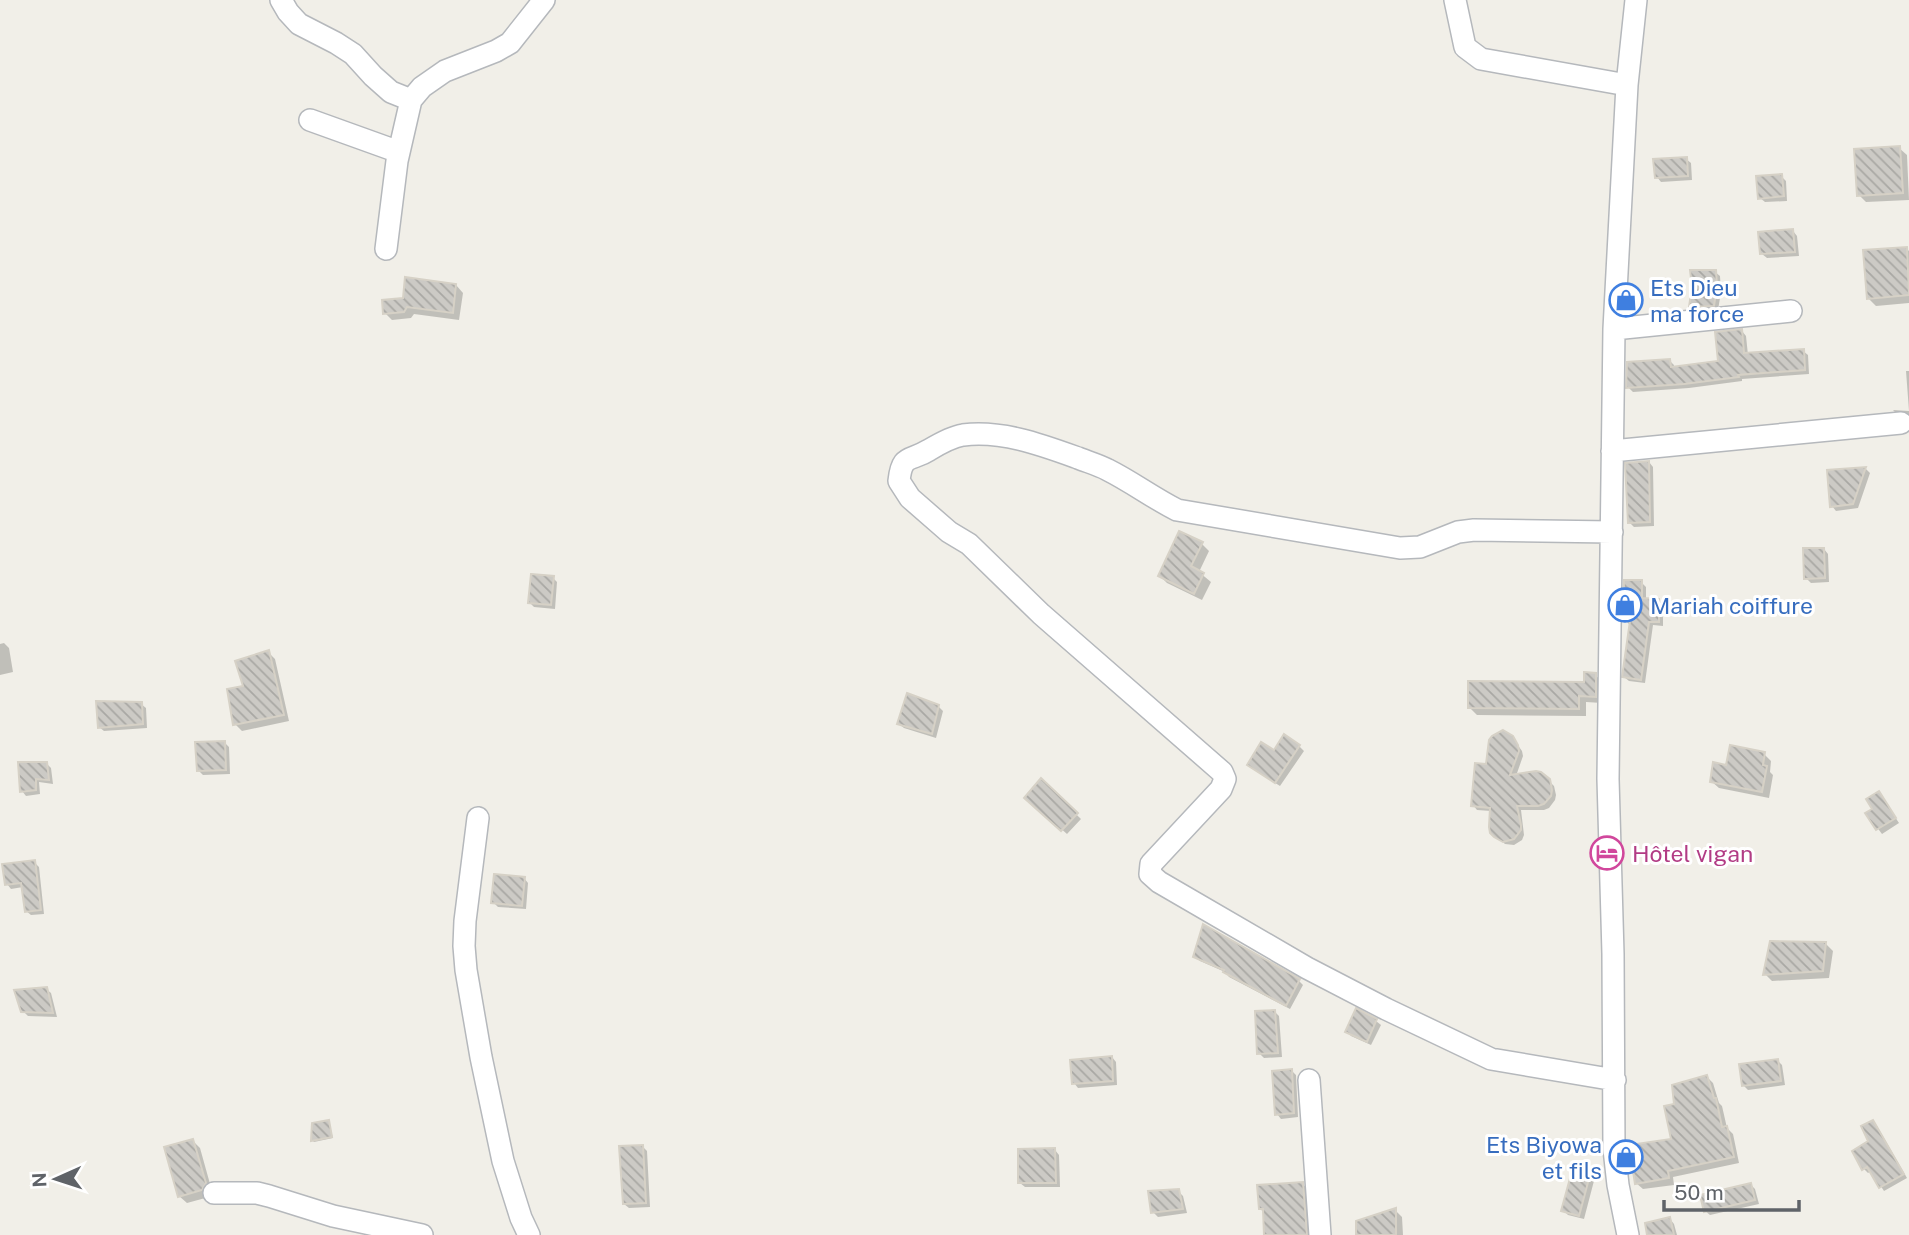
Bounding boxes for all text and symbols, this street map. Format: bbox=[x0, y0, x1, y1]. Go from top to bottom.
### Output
place label: Ets Dieu ma force bbox=[1650, 274, 1744, 327]
shop icon: Ets Dieu ma force bbox=[1607, 281, 1645, 319]
shop icon: Mariah coiffure bbox=[1606, 586, 1644, 624]
place label: Mariah coiffure bbox=[1650, 592, 1813, 619]
hotel icon: Hôtel vigan bbox=[1588, 834, 1626, 872]
place label: Hôtel vigan bbox=[1632, 840, 1753, 867]
place label: Ets Biyowa et fils bbox=[1486, 1131, 1602, 1184]
shop icon: Ets Biyowa et fils bbox=[1607, 1138, 1645, 1176]
north arrow bbox=[21, 1144, 91, 1214]
scale bar bbox=[1664, 1168, 1799, 1212]
text: N bbox=[28, 1172, 50, 1188]
text: 50 m bbox=[1674, 1180, 1724, 1205]

